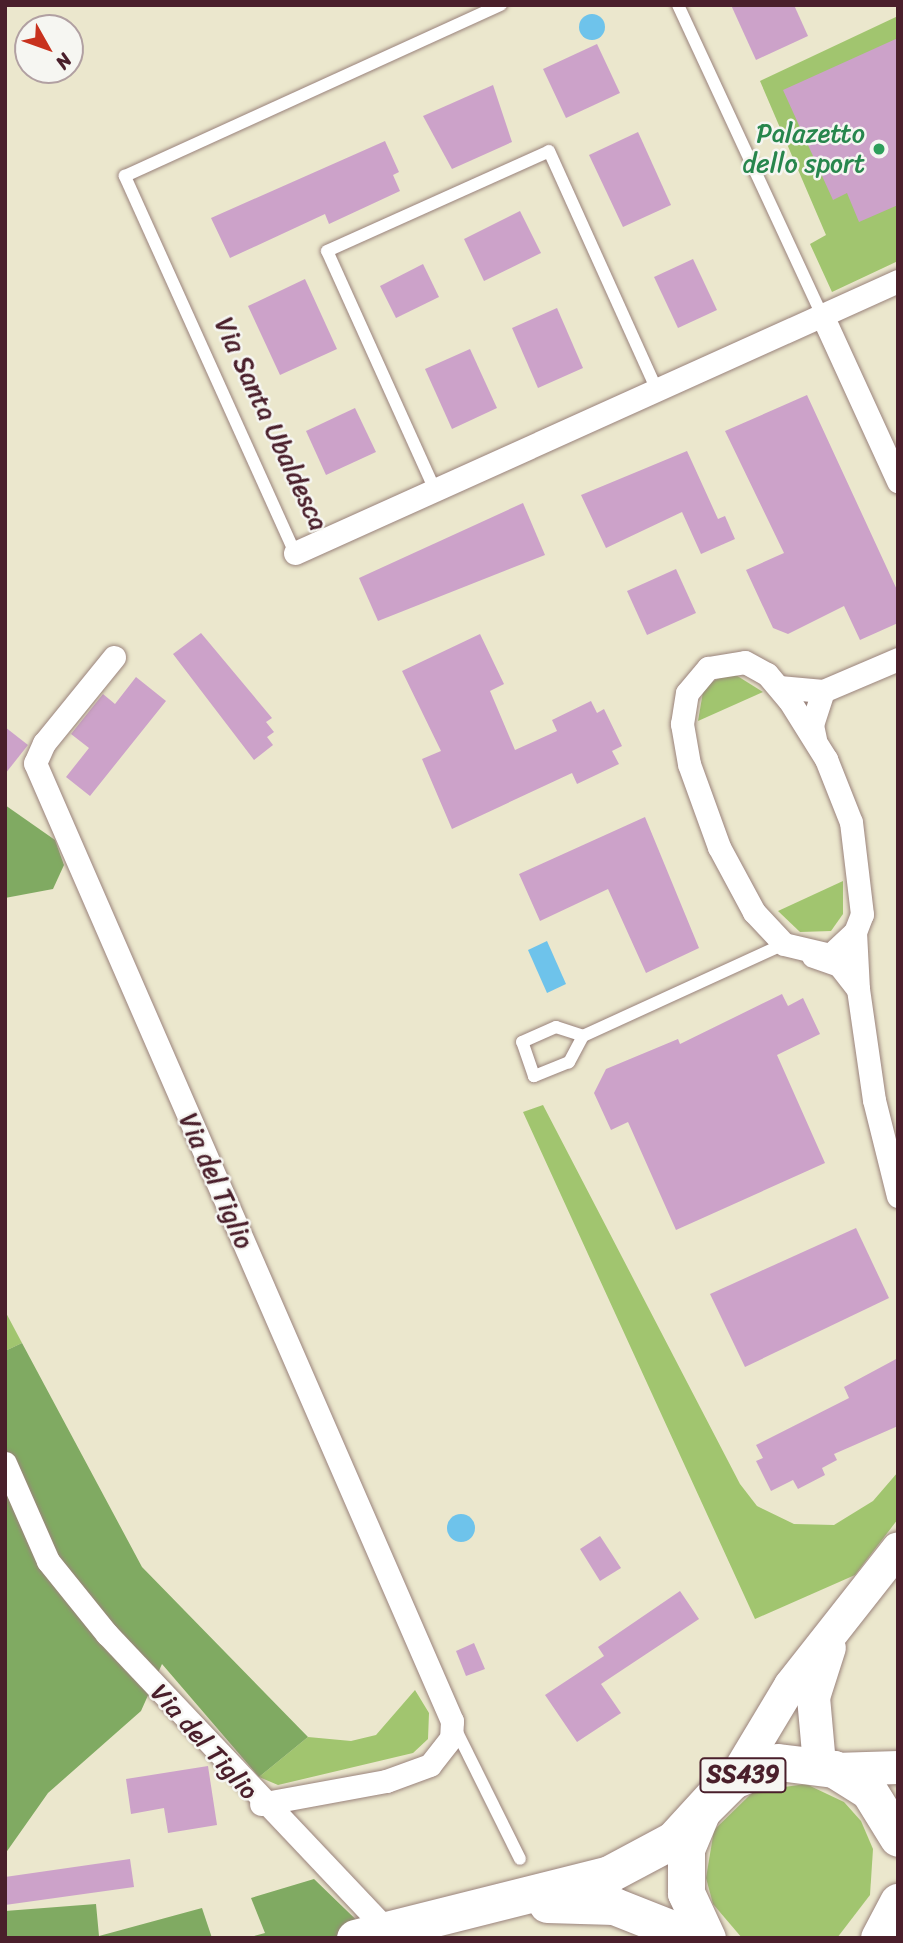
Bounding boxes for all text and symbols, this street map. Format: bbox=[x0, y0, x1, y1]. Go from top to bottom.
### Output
north arrow bbox=[14, 14, 84, 84]
text: N bbox=[47, 46, 81, 77]
place label: Palazetto dello sport bbox=[742, 118, 865, 180]
marker: Palazetto dello sport bbox=[871, 141, 887, 157]
street label: Via Santa Ubaldesca bbox=[207, 311, 335, 537]
street label: Via del Tiglio bbox=[172, 1108, 260, 1254]
street label: Via del Tiglio bbox=[144, 1677, 264, 1807]
road number: SS439 bbox=[699, 1755, 787, 1796]

